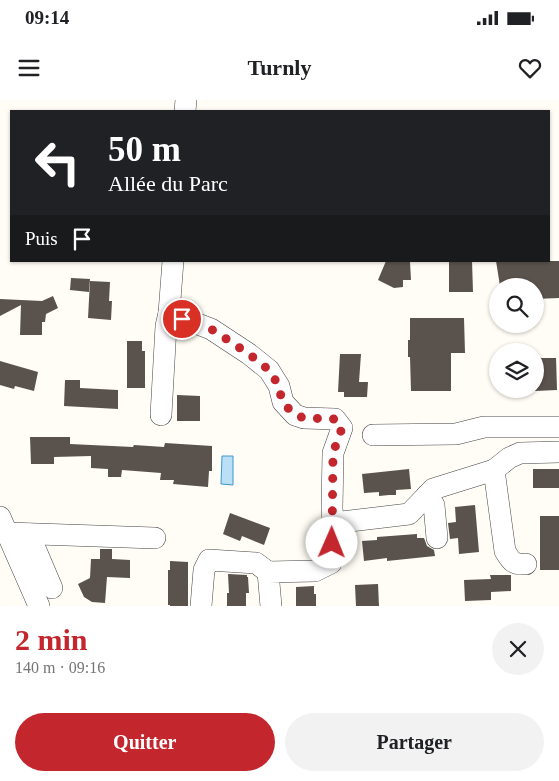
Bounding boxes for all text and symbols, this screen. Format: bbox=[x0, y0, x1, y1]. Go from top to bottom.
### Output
text: 09:14 bbox=[25, 7, 69, 28]
icon: menu bbox=[15, 54, 43, 82]
icon: heart bbox=[516, 54, 544, 82]
text: Turnly bbox=[247, 55, 312, 80]
icon: left bbox=[25, 130, 90, 195]
text: 50 m bbox=[108, 130, 181, 169]
text: Allée du Parc bbox=[108, 171, 228, 196]
icon: arrive bbox=[68, 225, 96, 253]
text: Puis bbox=[25, 228, 58, 249]
map controls bbox=[489, 278, 544, 398]
button: search bbox=[489, 278, 544, 333]
pin bbox=[161, 298, 203, 340]
icon: arrive bbox=[168, 305, 196, 333]
button: layers bbox=[489, 343, 544, 398]
position arrow bbox=[305, 516, 357, 568]
text: 2 min bbox=[15, 623, 88, 656]
button: close bbox=[492, 623, 544, 675]
text: 140 m · 09:16 bbox=[15, 659, 105, 676]
button: Quitter bbox=[15, 713, 275, 771]
button: Partager bbox=[285, 713, 544, 771]

